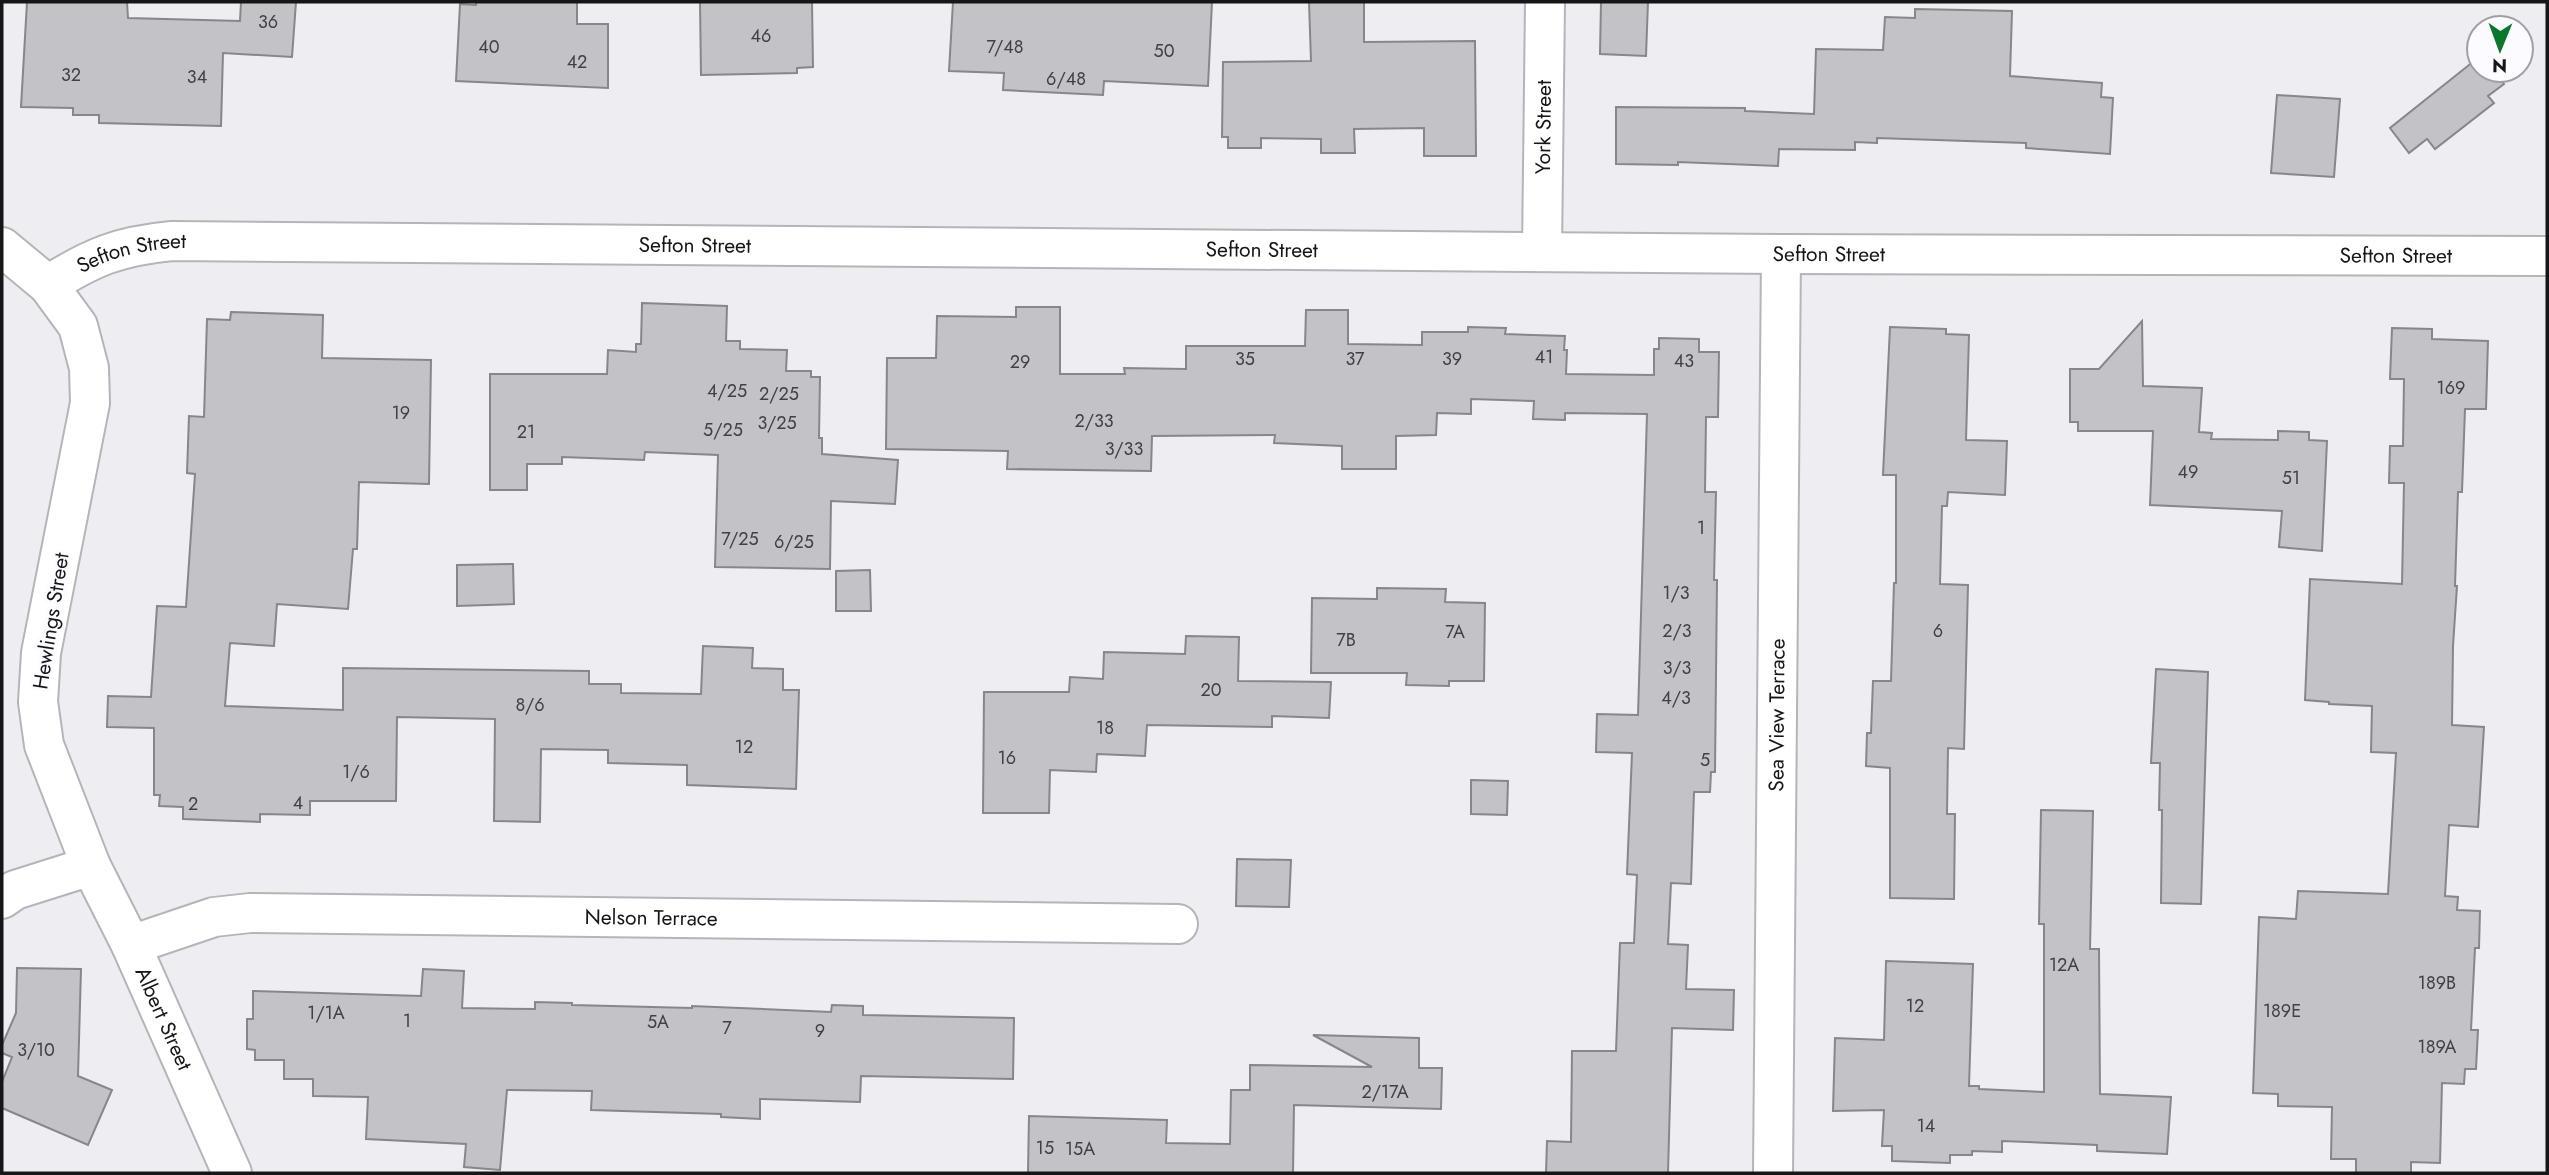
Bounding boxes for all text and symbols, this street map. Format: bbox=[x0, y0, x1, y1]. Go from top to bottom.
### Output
house number: 36 bbox=[258, 9, 278, 35]
north arrow bbox=[2465, 14, 2535, 84]
house number: 46 bbox=[751, 23, 771, 49]
house number: 40 bbox=[478, 34, 500, 60]
house number: 7/48 bbox=[986, 34, 1024, 60]
house number: 50 bbox=[1154, 38, 1175, 64]
house number: 42 bbox=[567, 49, 587, 75]
text: N bbox=[2492, 52, 2507, 79]
house number: 32 bbox=[61, 62, 81, 88]
house number: 34 bbox=[187, 64, 207, 90]
house number: 6/48 bbox=[1046, 66, 1086, 92]
street label: York Street bbox=[1528, 80, 1559, 174]
street label: Sefton Street bbox=[71, 226, 186, 281]
street label: Sefton Street bbox=[639, 230, 751, 261]
street label: Sefton Street bbox=[1205, 234, 1318, 265]
street label: Sefton Street bbox=[1772, 239, 1885, 269]
street label: Sefton Street bbox=[2340, 240, 2452, 271]
house number: 41 bbox=[1535, 344, 1553, 370]
house number: 35 bbox=[1235, 346, 1255, 372]
house number: 37 bbox=[1345, 346, 1365, 372]
house number: 39 bbox=[1442, 346, 1462, 372]
house number: 43 bbox=[1674, 348, 1694, 374]
house number: 29 bbox=[1010, 349, 1030, 375]
house number: 169 bbox=[2437, 375, 2465, 401]
house number: 4/25 bbox=[707, 378, 747, 404]
house number: 2/25 bbox=[759, 381, 799, 407]
house number: 19 bbox=[392, 400, 410, 426]
house number: 2/33 bbox=[1074, 408, 1114, 434]
house number: 3/25 bbox=[757, 410, 797, 436]
house number: 5/25 bbox=[703, 417, 743, 443]
house number: 21 bbox=[517, 419, 535, 445]
house number: 3/33 bbox=[1105, 436, 1143, 462]
house number: 49 bbox=[2178, 459, 2198, 485]
house number: 51 bbox=[2282, 465, 2300, 491]
house number: 1 bbox=[1697, 515, 1705, 541]
house number: 7/25 bbox=[721, 526, 759, 552]
house number: 6/25 bbox=[774, 529, 814, 555]
street label: Hewlings Street bbox=[25, 551, 77, 691]
house number: 1/3 bbox=[1662, 580, 1690, 606]
house number: 2/3 bbox=[1662, 618, 1692, 644]
house number: 6 bbox=[1933, 618, 1943, 644]
house number: 7A bbox=[1445, 619, 1465, 645]
house number: 7B bbox=[1336, 627, 1356, 653]
street label: Sea View Terrace bbox=[1761, 638, 1793, 792]
house number: 3/3 bbox=[1663, 655, 1691, 681]
house number: 20 bbox=[1200, 677, 1222, 703]
house number: 4/3 bbox=[1661, 685, 1691, 711]
house number: 8/6 bbox=[515, 692, 545, 718]
house number: 18 bbox=[1096, 715, 1114, 741]
house number: 12 bbox=[735, 734, 753, 760]
house number: 16 bbox=[998, 745, 1016, 771]
house number: 5 bbox=[1700, 747, 1710, 773]
house number: 1/6 bbox=[342, 759, 370, 785]
house number: 4 bbox=[293, 790, 303, 816]
house number: 2 bbox=[188, 791, 198, 817]
street label: Nelson Terrace bbox=[584, 902, 718, 934]
house number: 12A bbox=[2049, 952, 2079, 978]
street label: Albert Street bbox=[128, 962, 200, 1075]
house number: 189B bbox=[2418, 970, 2456, 996]
house number: 12 bbox=[1906, 993, 1924, 1019]
house number: 189E bbox=[2263, 998, 2301, 1024]
house number: 1/1A bbox=[307, 1000, 345, 1026]
house number: 1 bbox=[403, 1008, 411, 1034]
house number: 5A bbox=[647, 1009, 669, 1035]
house number: 7 bbox=[722, 1015, 732, 1041]
house number: 9 bbox=[815, 1018, 825, 1044]
house number: 189A bbox=[2418, 1034, 2457, 1060]
house number: 3/10 bbox=[17, 1037, 55, 1063]
house number: 2/17A bbox=[1361, 1079, 1409, 1105]
house number: 14 bbox=[1917, 1113, 1935, 1139]
house number: 15 bbox=[1036, 1135, 1054, 1161]
house number: 15A bbox=[1065, 1136, 1095, 1162]

